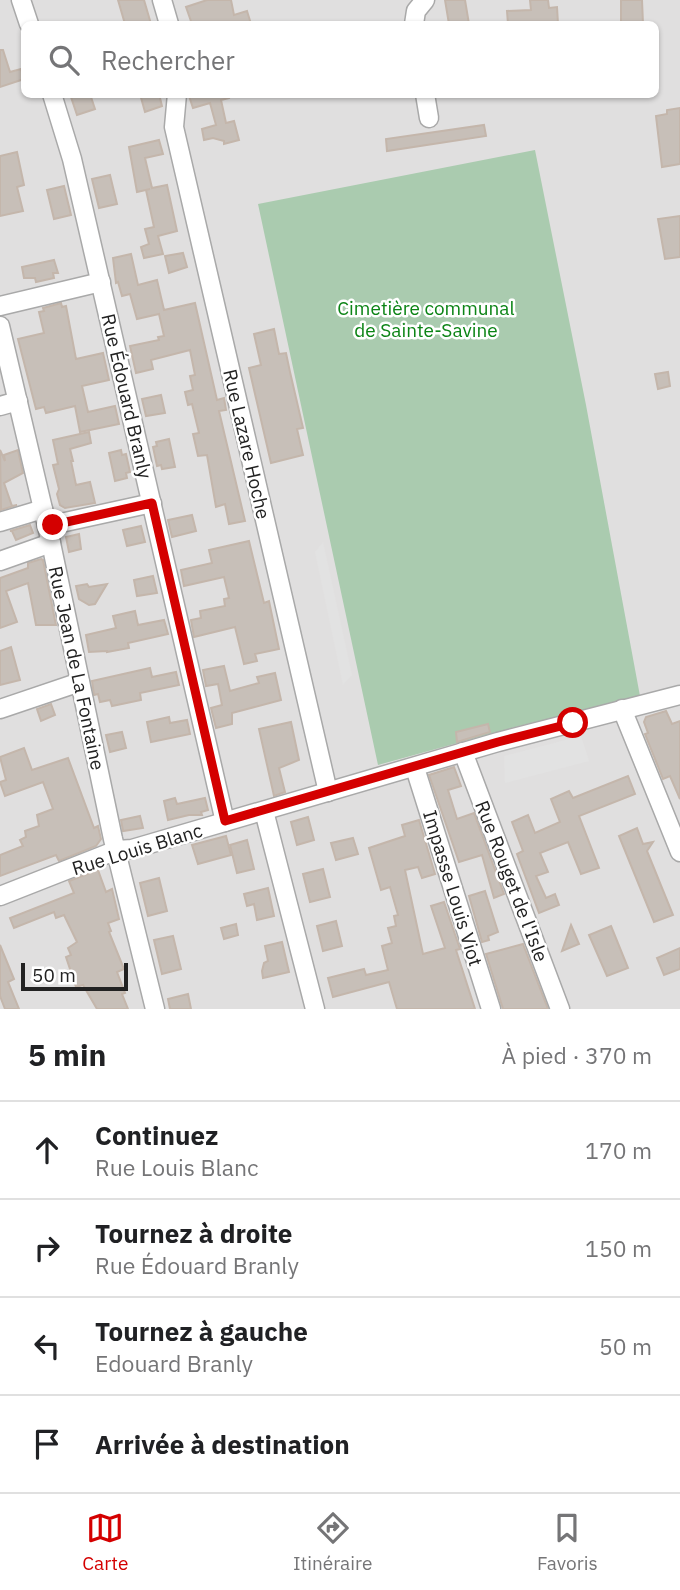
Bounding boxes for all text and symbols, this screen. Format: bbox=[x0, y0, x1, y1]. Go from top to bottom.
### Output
search box bbox=[21, 21, 659, 98]
icon: search bbox=[45, 41, 83, 79]
text: Rechercher bbox=[101, 43, 235, 77]
park label: Cimetière communal de Sainte-Savine bbox=[337, 296, 515, 342]
street label: Rue Édouard Branly bbox=[96, 311, 158, 481]
street label: Rue Lazare Hoche bbox=[218, 367, 276, 521]
route end bbox=[37, 509, 68, 540]
street label: Rue Jean de La Fontaine bbox=[44, 564, 110, 772]
route start bbox=[557, 707, 588, 738]
street label: Rue Rouget de l'Isle bbox=[470, 797, 554, 965]
street label: Impasse Louis Viot bbox=[418, 807, 488, 969]
street label: Rue Louis Blanc bbox=[69, 818, 206, 880]
scale bar bbox=[21, 960, 128, 992]
text: 50 m bbox=[32, 963, 76, 987]
text: 5 min bbox=[28, 1035, 106, 1074]
text: À pied · 370 m bbox=[502, 1040, 652, 1070]
text: Continuez bbox=[95, 1118, 218, 1152]
icon: ahead bbox=[28, 1131, 66, 1169]
text: 170 m bbox=[585, 1135, 652, 1165]
text: Rue Louis Blanc bbox=[95, 1152, 259, 1182]
text: Tournez à droite bbox=[95, 1216, 292, 1250]
icon: right bbox=[28, 1229, 66, 1267]
text: 150 m bbox=[585, 1233, 652, 1263]
text: Rue Édouard Branly bbox=[95, 1250, 299, 1280]
text: Tournez à gauche bbox=[95, 1314, 308, 1348]
icon: left bbox=[28, 1327, 66, 1365]
text: 50 m bbox=[599, 1331, 652, 1361]
text: Edouard Branly bbox=[95, 1348, 253, 1378]
icon: arrive bbox=[28, 1425, 66, 1463]
text: Arrivée à destination bbox=[95, 1427, 350, 1461]
tab: Carte bbox=[82, 1509, 128, 1575]
tab: Itinéraire bbox=[293, 1509, 372, 1575]
tab: Favoris bbox=[537, 1509, 598, 1575]

